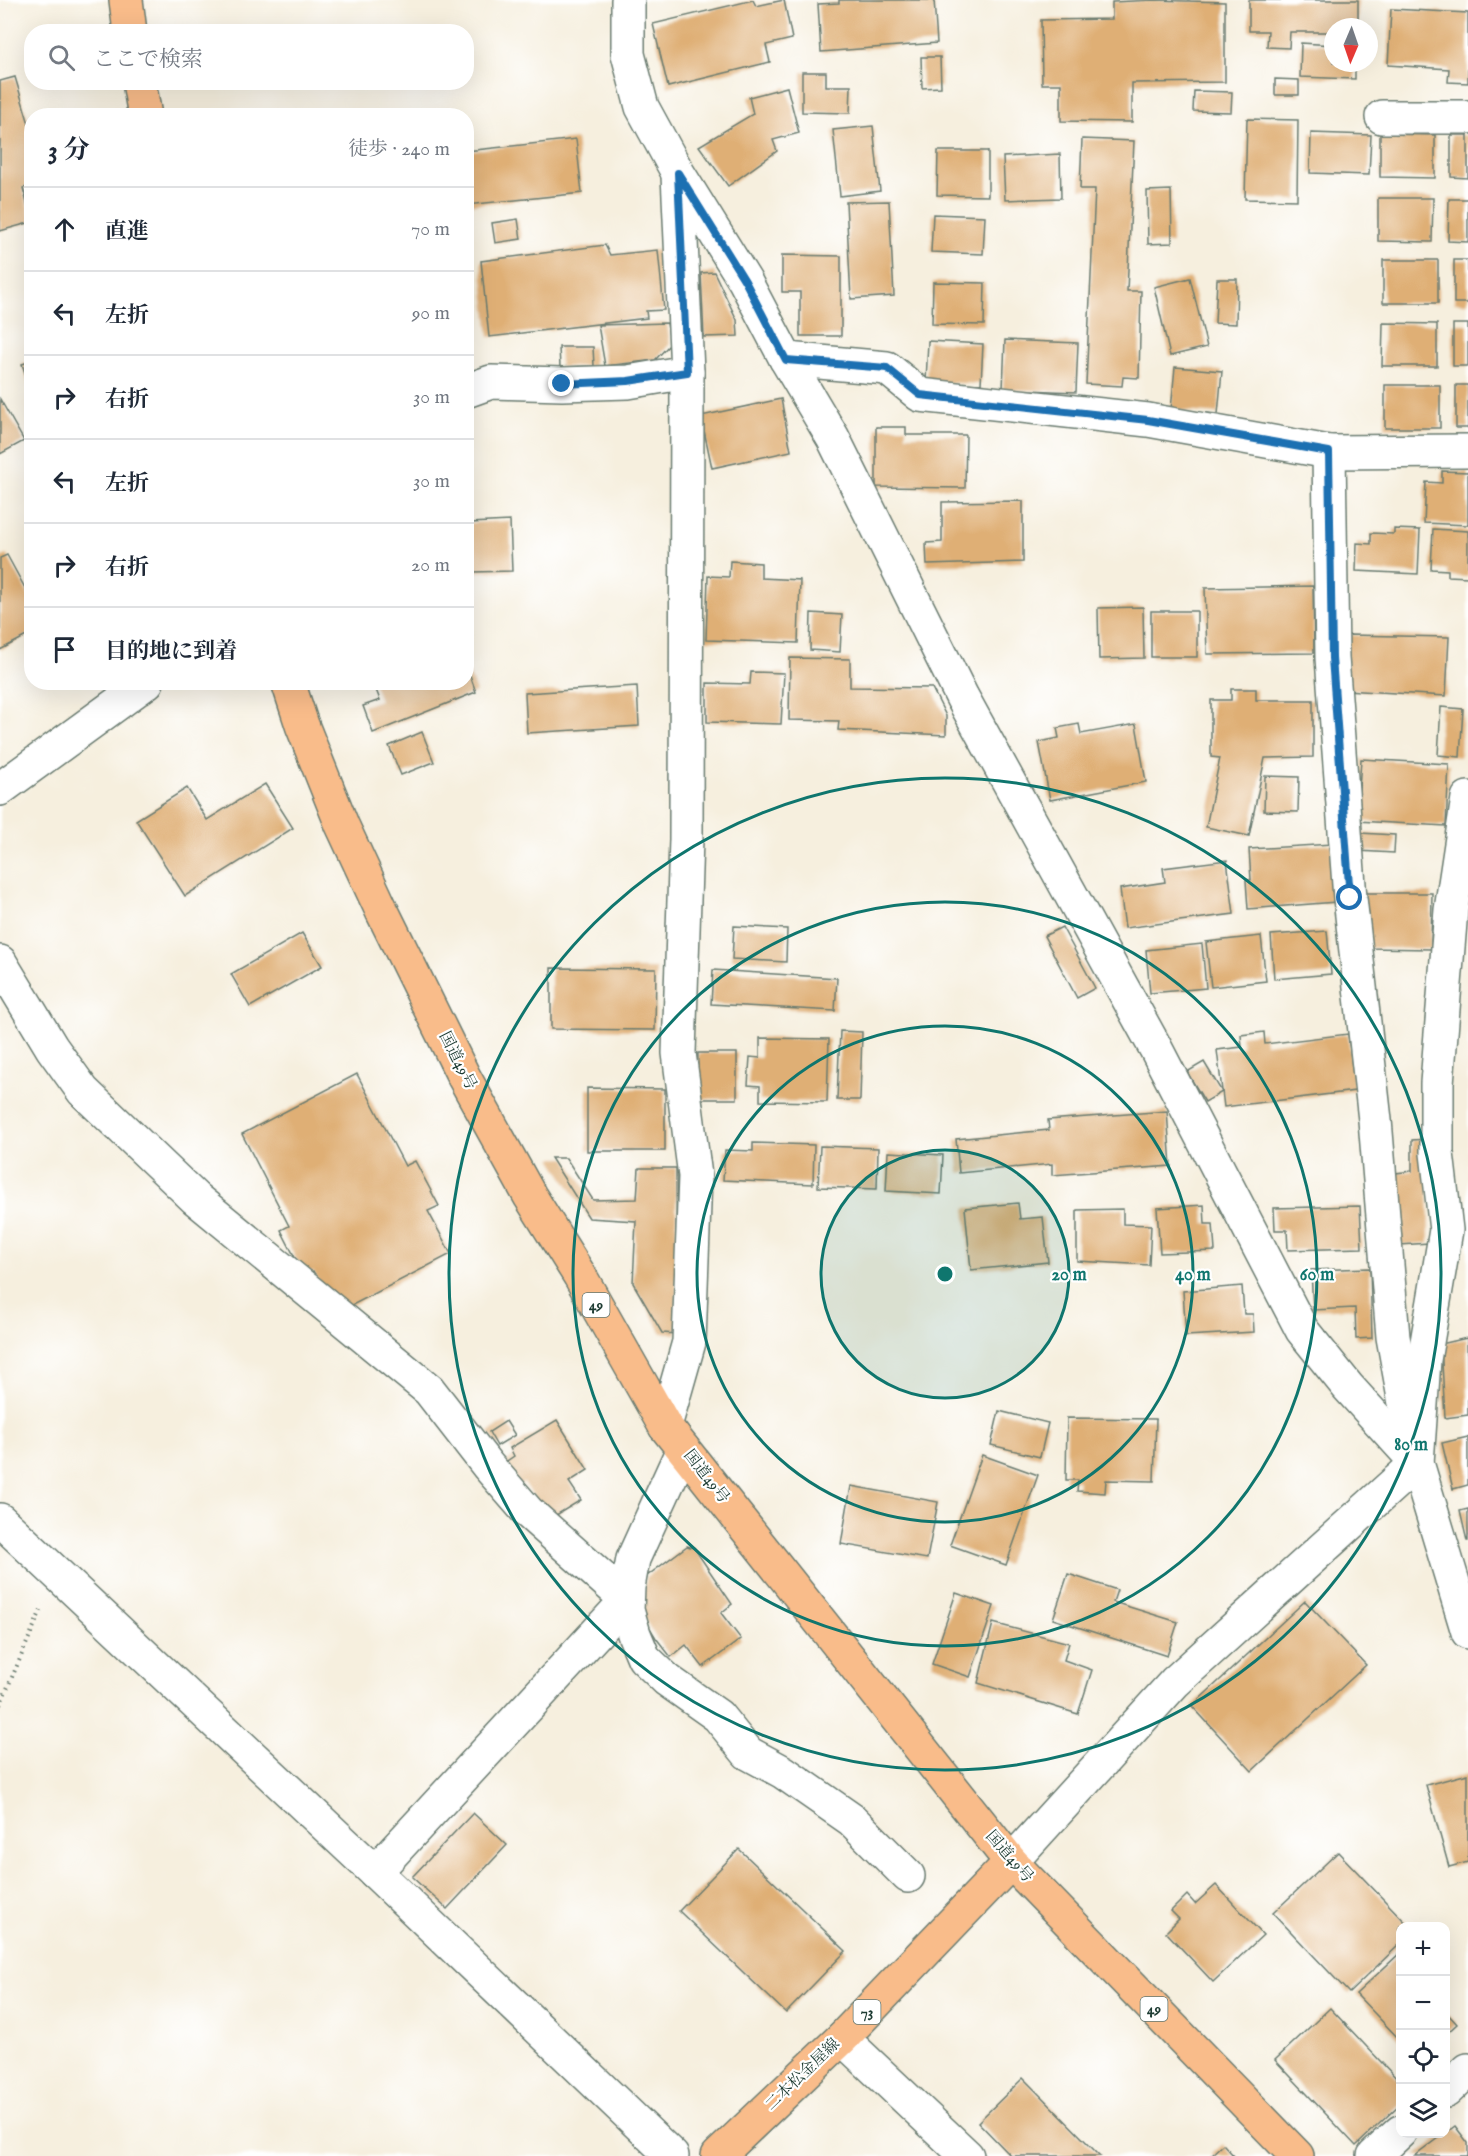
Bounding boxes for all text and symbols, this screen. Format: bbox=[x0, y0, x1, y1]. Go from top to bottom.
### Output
north arrow bbox=[1324, 18, 1378, 72]
search box bbox=[24, 24, 474, 90]
icon: search bbox=[45, 41, 78, 74]
text: ここで検索 bbox=[93, 46, 203, 74]
text: 3 分 bbox=[48, 134, 89, 167]
text: 徒歩 · 240 m bbox=[348, 137, 450, 162]
icon: ahead bbox=[48, 213, 81, 246]
text: 70 m bbox=[411, 217, 450, 242]
text: 直進 bbox=[105, 218, 149, 246]
icon: left bbox=[48, 297, 81, 330]
text: 90 m bbox=[412, 301, 450, 326]
text: 左折 bbox=[105, 302, 149, 330]
route end bbox=[548, 370, 574, 396]
icon: right bbox=[48, 381, 81, 414]
text: 30 m bbox=[413, 385, 450, 410]
text: 右折 bbox=[105, 386, 149, 414]
icon: left bbox=[48, 465, 81, 498]
text: 30 m bbox=[413, 469, 450, 494]
text: 左折 bbox=[105, 470, 149, 498]
icon: right bbox=[48, 549, 81, 582]
text: 20 m bbox=[411, 553, 450, 578]
text: 右折 bbox=[105, 554, 149, 582]
icon: arrive bbox=[48, 633, 81, 666]
text: 目的地に到着 bbox=[105, 638, 237, 666]
route start bbox=[1336, 884, 1362, 910]
street label: 国道49号 bbox=[434, 1028, 480, 1094]
centre of rings bbox=[935, 1264, 955, 1284]
text: 20 m bbox=[1051, 1264, 1087, 1287]
text: 40 m bbox=[1175, 1264, 1211, 1287]
text: 60 m bbox=[1300, 1264, 1334, 1287]
road number: 49 bbox=[582, 1293, 610, 1317]
text: 80 m bbox=[1394, 1434, 1428, 1457]
street label: 国道49号 bbox=[679, 1446, 733, 1508]
street label: 国道49号 bbox=[981, 1827, 1037, 1887]
map controls bbox=[1396, 1922, 1450, 2138]
button: + bbox=[1396, 1922, 1450, 1976]
button: − bbox=[1396, 1976, 1450, 2030]
road number: 49 bbox=[1140, 1997, 1168, 2021]
road number: 73 bbox=[854, 2000, 880, 2024]
button: locate bbox=[1396, 2030, 1450, 2084]
street label: 二本松金屋線 bbox=[762, 2034, 844, 2116]
button: layers bbox=[1396, 2084, 1450, 2138]

